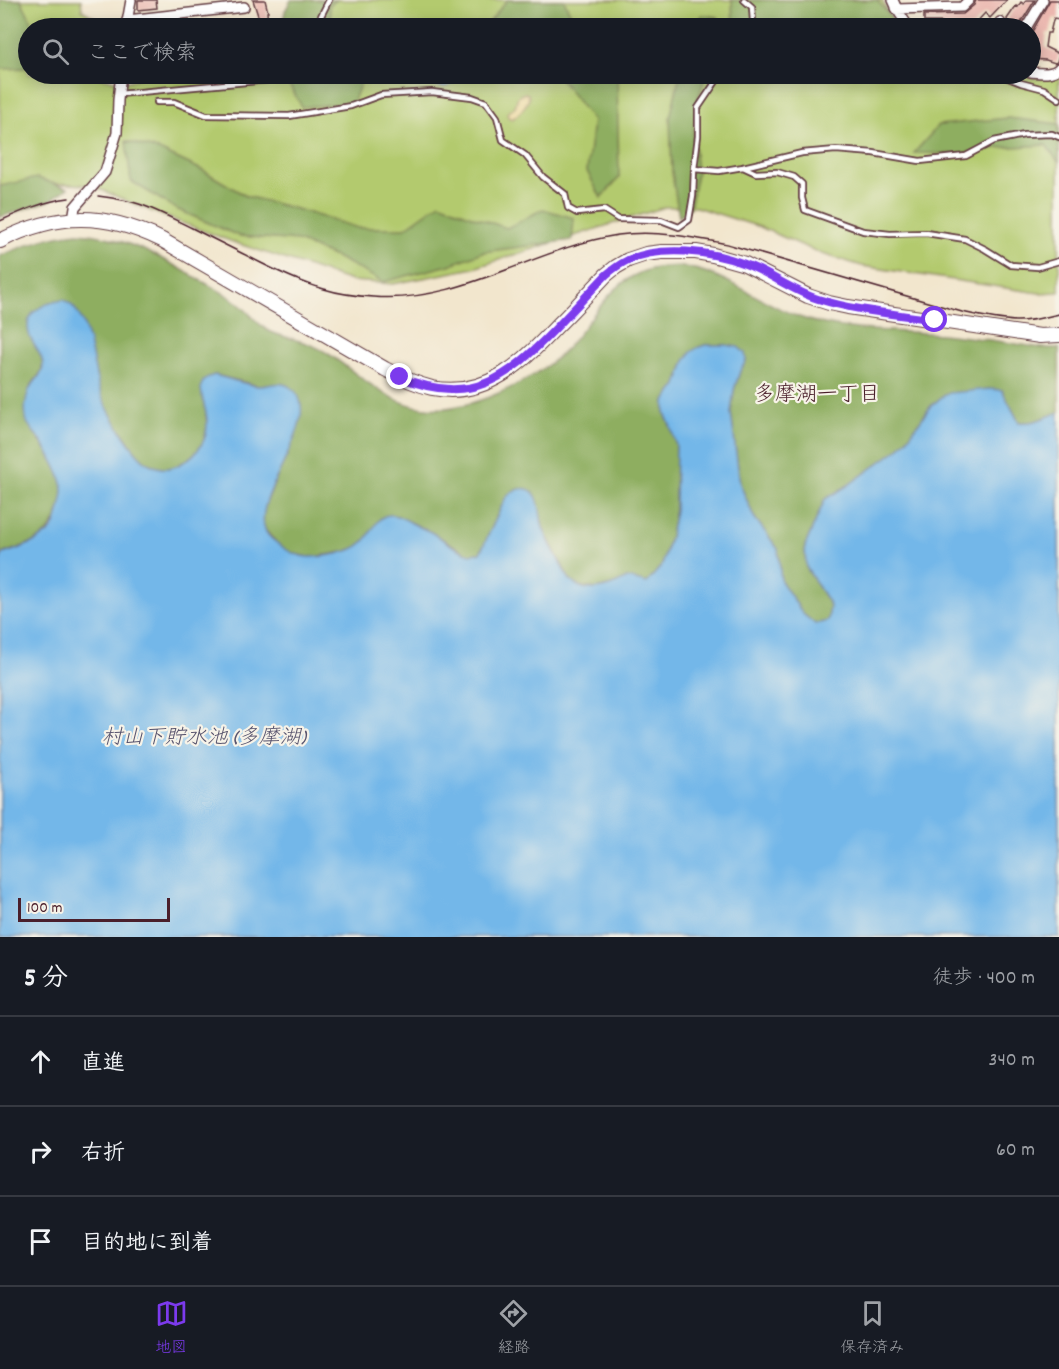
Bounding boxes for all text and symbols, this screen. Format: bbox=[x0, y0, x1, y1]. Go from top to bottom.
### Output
search box bbox=[18, 18, 1041, 84]
icon: search bbox=[39, 35, 72, 68]
text: ここで検索 bbox=[87, 39, 197, 70]
route start bbox=[921, 306, 947, 332]
route end bbox=[386, 363, 412, 389]
district label: 多摩湖一丁目 bbox=[754, 381, 880, 411]
water label: 村山下貯水池 (多摩湖) bbox=[102, 724, 308, 754]
scale bar bbox=[18, 895, 170, 922]
text: 100 m bbox=[27, 897, 63, 920]
text: 5 分 bbox=[24, 961, 68, 998]
text: 徒歩 · 400 m bbox=[933, 965, 1035, 993]
icon: ahead bbox=[24, 1045, 57, 1078]
text: 340 m bbox=[989, 1047, 1035, 1075]
text: 直進 bbox=[81, 1049, 125, 1080]
icon: right bbox=[24, 1135, 57, 1168]
text: 60 m bbox=[996, 1137, 1035, 1165]
text: 右折 bbox=[81, 1139, 125, 1170]
icon: arrive bbox=[24, 1225, 57, 1258]
text: 目的地に到着 bbox=[81, 1229, 213, 1260]
tab: 地図 bbox=[155, 1297, 188, 1360]
tab: 経路 bbox=[497, 1297, 530, 1360]
tab: 保存済み bbox=[840, 1297, 904, 1360]

